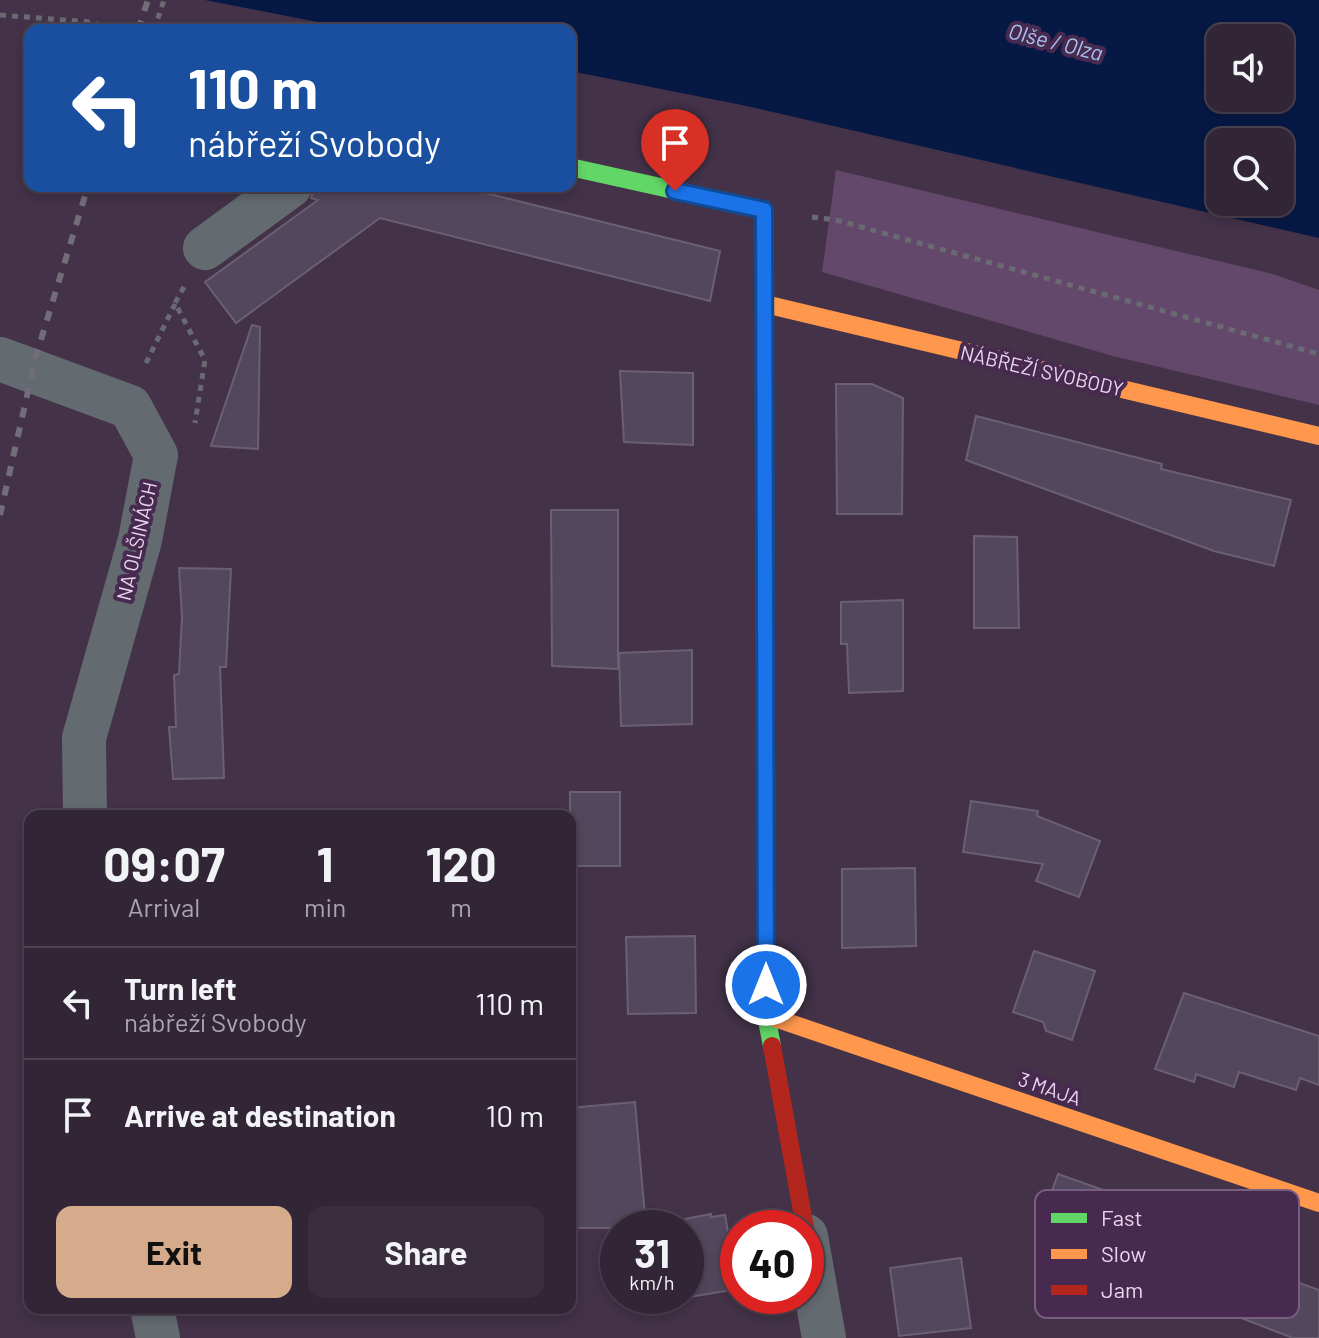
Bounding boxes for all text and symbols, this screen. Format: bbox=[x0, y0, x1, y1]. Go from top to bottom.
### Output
water label: Olše / Olza bbox=[1006, 17, 1106, 65]
map controls bbox=[1206, 24, 1294, 216]
button: sound bbox=[1206, 24, 1294, 112]
text: 110 m bbox=[188, 53, 318, 120]
icon: left bbox=[56, 56, 160, 160]
pin bbox=[641, 109, 709, 191]
text: nábřeží Svobody bbox=[188, 121, 441, 164]
icon: arrive bbox=[653, 121, 697, 165]
button: search bbox=[1206, 128, 1294, 216]
street label: NÁBŘEŽÍ SVOBODY bbox=[958, 340, 1126, 400]
street label: NA OLŠINÁCH bbox=[111, 479, 161, 603]
text: 09:07 bbox=[103, 834, 225, 892]
text: 1 bbox=[317, 834, 334, 892]
text: 120 bbox=[425, 834, 497, 892]
text: Arrival bbox=[128, 891, 200, 922]
text: min bbox=[304, 891, 346, 922]
text: m bbox=[450, 891, 472, 922]
position arrow bbox=[724, 943, 808, 1027]
text: Turn left bbox=[124, 970, 237, 1006]
icon: left bbox=[56, 981, 100, 1025]
text: 110 m bbox=[475, 985, 544, 1021]
text: nábřeží Svobody bbox=[124, 1006, 307, 1037]
street label: 3 MAJA bbox=[1016, 1066, 1084, 1110]
icon: arrive bbox=[56, 1093, 100, 1137]
text: Arrive at destination bbox=[124, 1097, 396, 1133]
text: 10 m bbox=[486, 1097, 544, 1133]
legend bbox=[1035, 1190, 1299, 1318]
text: Fast bbox=[1101, 1204, 1143, 1230]
button: Exit bbox=[56, 1206, 292, 1298]
button: Share bbox=[308, 1206, 544, 1298]
speed limit sign: 40 bbox=[720, 1210, 824, 1314]
text: 31 bbox=[634, 1228, 670, 1276]
text: Slow bbox=[1101, 1240, 1146, 1266]
text: km/h bbox=[629, 1270, 675, 1294]
text: Jam bbox=[1101, 1276, 1143, 1302]

